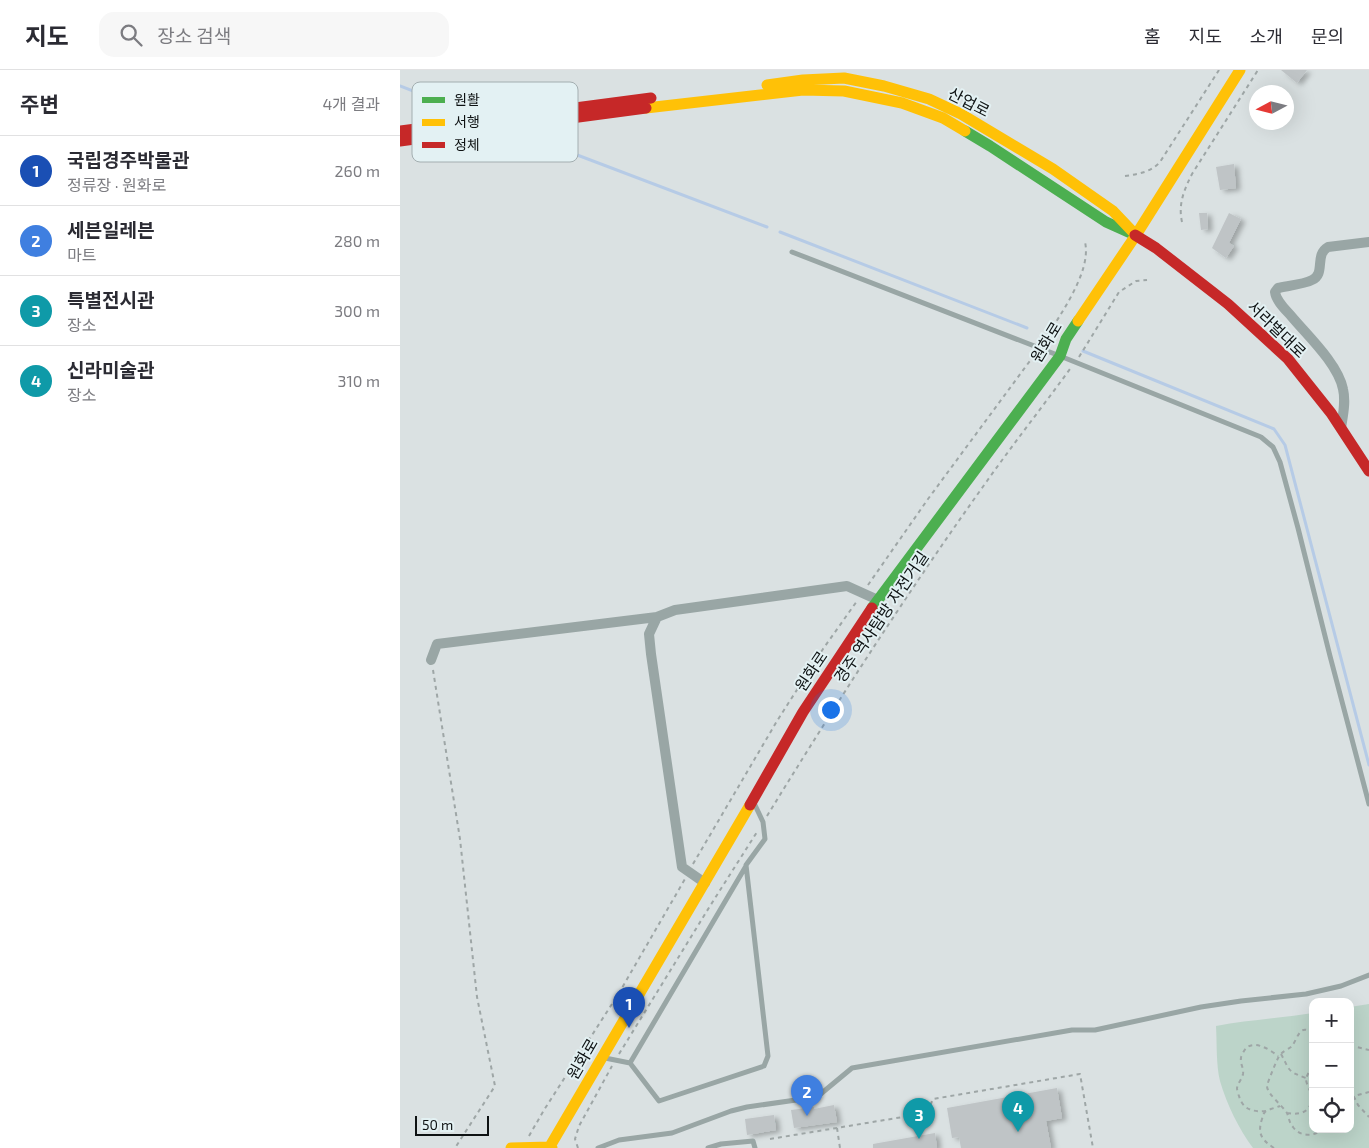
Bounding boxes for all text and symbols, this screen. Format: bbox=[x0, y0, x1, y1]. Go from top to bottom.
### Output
search box bbox=[99, 12, 449, 57]
text: 지도 bbox=[25, 21, 69, 50]
icon: search bbox=[117, 21, 145, 49]
text: 장소 검색 bbox=[157, 24, 231, 47]
text: 홈 bbox=[1144, 25, 1161, 47]
text: 지도 bbox=[1189, 25, 1222, 47]
text: 소개 bbox=[1250, 25, 1283, 47]
text: 문의 bbox=[1311, 25, 1344, 47]
legend bbox=[412, 82, 578, 162]
street label: 산업로 bbox=[945, 83, 993, 120]
north arrow bbox=[1249, 85, 1294, 130]
text: 주변 bbox=[20, 91, 59, 116]
text: 원활 bbox=[454, 91, 480, 108]
text: 4개 결과 bbox=[322, 94, 380, 113]
text: 서행 bbox=[454, 113, 480, 130]
text: 정체 bbox=[454, 136, 480, 153]
text: 국립경주박물관 bbox=[67, 148, 189, 171]
text: 1 bbox=[33, 161, 39, 180]
text: 260 m bbox=[335, 161, 380, 180]
text: 정류장 · 원화로 bbox=[67, 175, 166, 194]
text: 세븐일레븐 bbox=[67, 218, 154, 241]
text: 2 bbox=[31, 231, 41, 250]
text: 280 m bbox=[334, 231, 380, 250]
text: 마트 bbox=[67, 245, 96, 264]
text: 특별전시관 bbox=[67, 288, 154, 311]
street label: 서라벌대로 bbox=[1244, 296, 1311, 361]
text: 3 bbox=[31, 301, 41, 320]
text: 300 m bbox=[334, 301, 380, 320]
text: 장소 bbox=[67, 315, 96, 334]
street label: 원화로 bbox=[1026, 318, 1065, 366]
text: 신라미술관 bbox=[67, 358, 154, 381]
text: 4 bbox=[31, 371, 41, 390]
text: 310 m bbox=[338, 371, 380, 390]
text: 장소 bbox=[67, 385, 96, 404]
street label: 경주 역사탐방 자전거길 bbox=[830, 547, 932, 686]
street label: 원화로 bbox=[790, 647, 831, 694]
your location bbox=[818, 697, 844, 723]
pin: 1 bbox=[613, 987, 645, 1028]
map controls bbox=[1309, 998, 1354, 1133]
button: + bbox=[1309, 998, 1354, 1043]
street label: 원화로 bbox=[562, 1035, 601, 1083]
button: − bbox=[1309, 1043, 1354, 1088]
pin: 2 bbox=[791, 1075, 823, 1116]
button: locate bbox=[1309, 1088, 1354, 1133]
pin: 4 bbox=[1002, 1091, 1034, 1132]
pin: 3 bbox=[903, 1098, 935, 1139]
scale bar bbox=[415, 1113, 489, 1136]
text: 50 m bbox=[422, 1116, 453, 1133]

